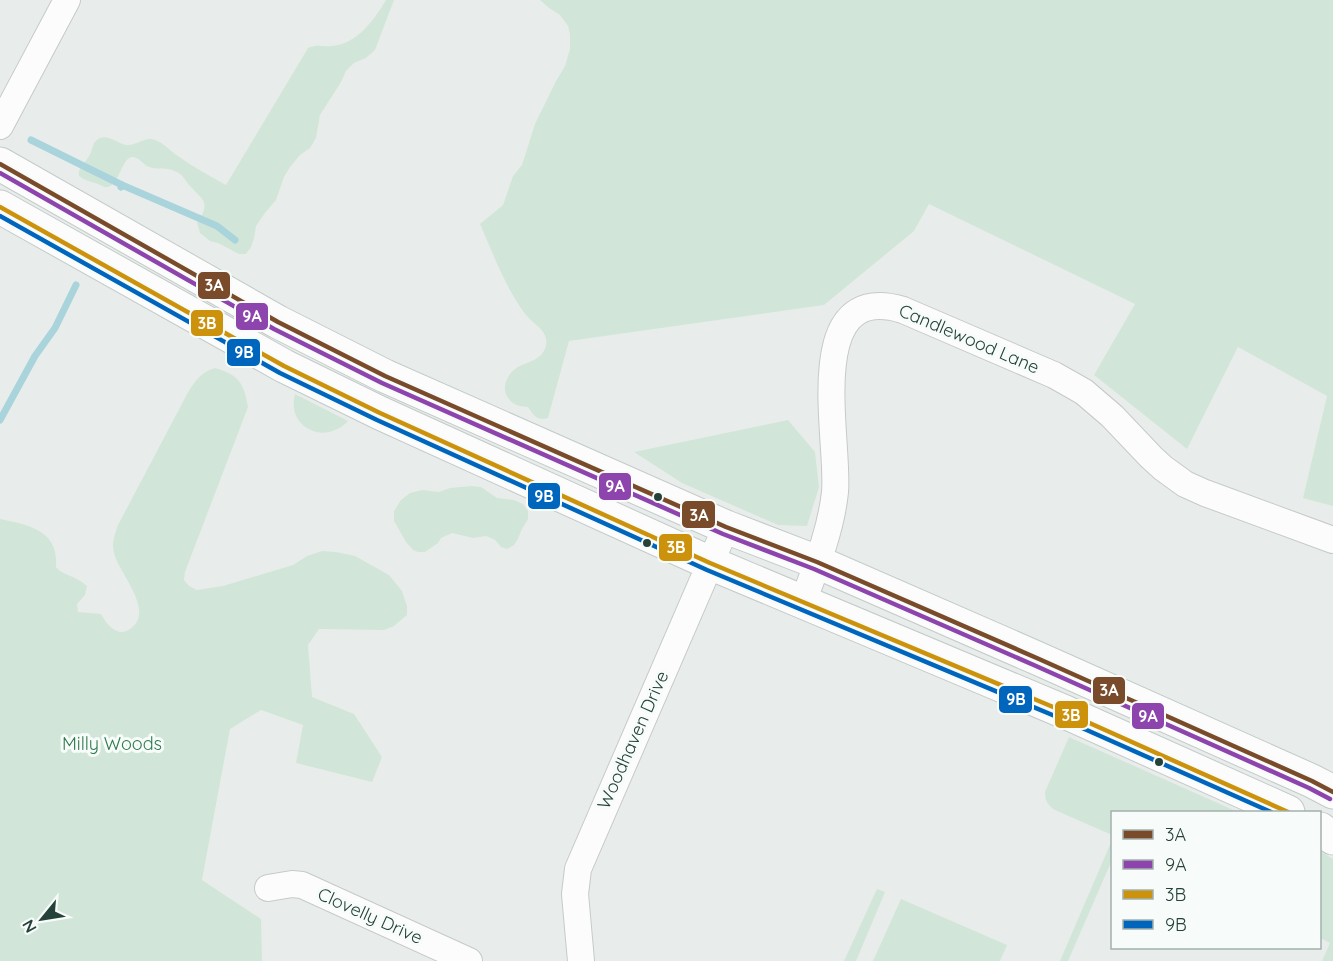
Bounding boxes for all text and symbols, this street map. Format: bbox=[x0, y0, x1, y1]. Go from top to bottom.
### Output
line badge: 3A bbox=[197, 271, 231, 300]
text: 3A bbox=[205, 275, 224, 295]
street label: Candlewood Lane bbox=[896, 299, 1043, 378]
line badge: 9A bbox=[235, 302, 269, 331]
text: 9A bbox=[242, 306, 262, 326]
line badge: 3B bbox=[190, 309, 224, 337]
text: 3B bbox=[197, 313, 217, 333]
line badge: 9B bbox=[226, 338, 261, 367]
text: 9B bbox=[234, 342, 254, 362]
line badge: 9A bbox=[598, 472, 632, 501]
text: 9A bbox=[605, 476, 625, 496]
line badge: 9B bbox=[527, 482, 561, 510]
text: 9B bbox=[534, 486, 554, 506]
unlabelled marker bbox=[652, 491, 664, 503]
line badge: 3A bbox=[681, 500, 716, 529]
text: 3A bbox=[690, 505, 709, 525]
line badge: 3B bbox=[658, 533, 693, 562]
unlabelled marker bbox=[641, 537, 653, 549]
text: 3B bbox=[666, 537, 686, 557]
street label: Woodhaven Drive bbox=[592, 667, 673, 813]
line badge: 3A bbox=[1092, 676, 1126, 705]
text: 3A bbox=[1100, 680, 1119, 700]
line badge: 9B bbox=[998, 685, 1033, 714]
text: 9B bbox=[1006, 689, 1026, 709]
line badge: 3B bbox=[1054, 700, 1089, 729]
line badge: 9A bbox=[1131, 702, 1165, 730]
text: 3B bbox=[1061, 705, 1081, 725]
text: 9A bbox=[1138, 706, 1158, 726]
park label: Milly Woods bbox=[62, 732, 162, 755]
unlabelled marker bbox=[1153, 756, 1165, 768]
legend bbox=[1111, 811, 1321, 949]
text: 3A bbox=[1165, 823, 1186, 846]
text: 9A bbox=[1165, 853, 1187, 876]
street label: Clovelly Drive bbox=[314, 882, 426, 949]
text: 3B bbox=[1165, 883, 1186, 906]
north arrow bbox=[12, 889, 72, 949]
text: 9B bbox=[1165, 913, 1187, 936]
text: N bbox=[17, 916, 41, 937]

